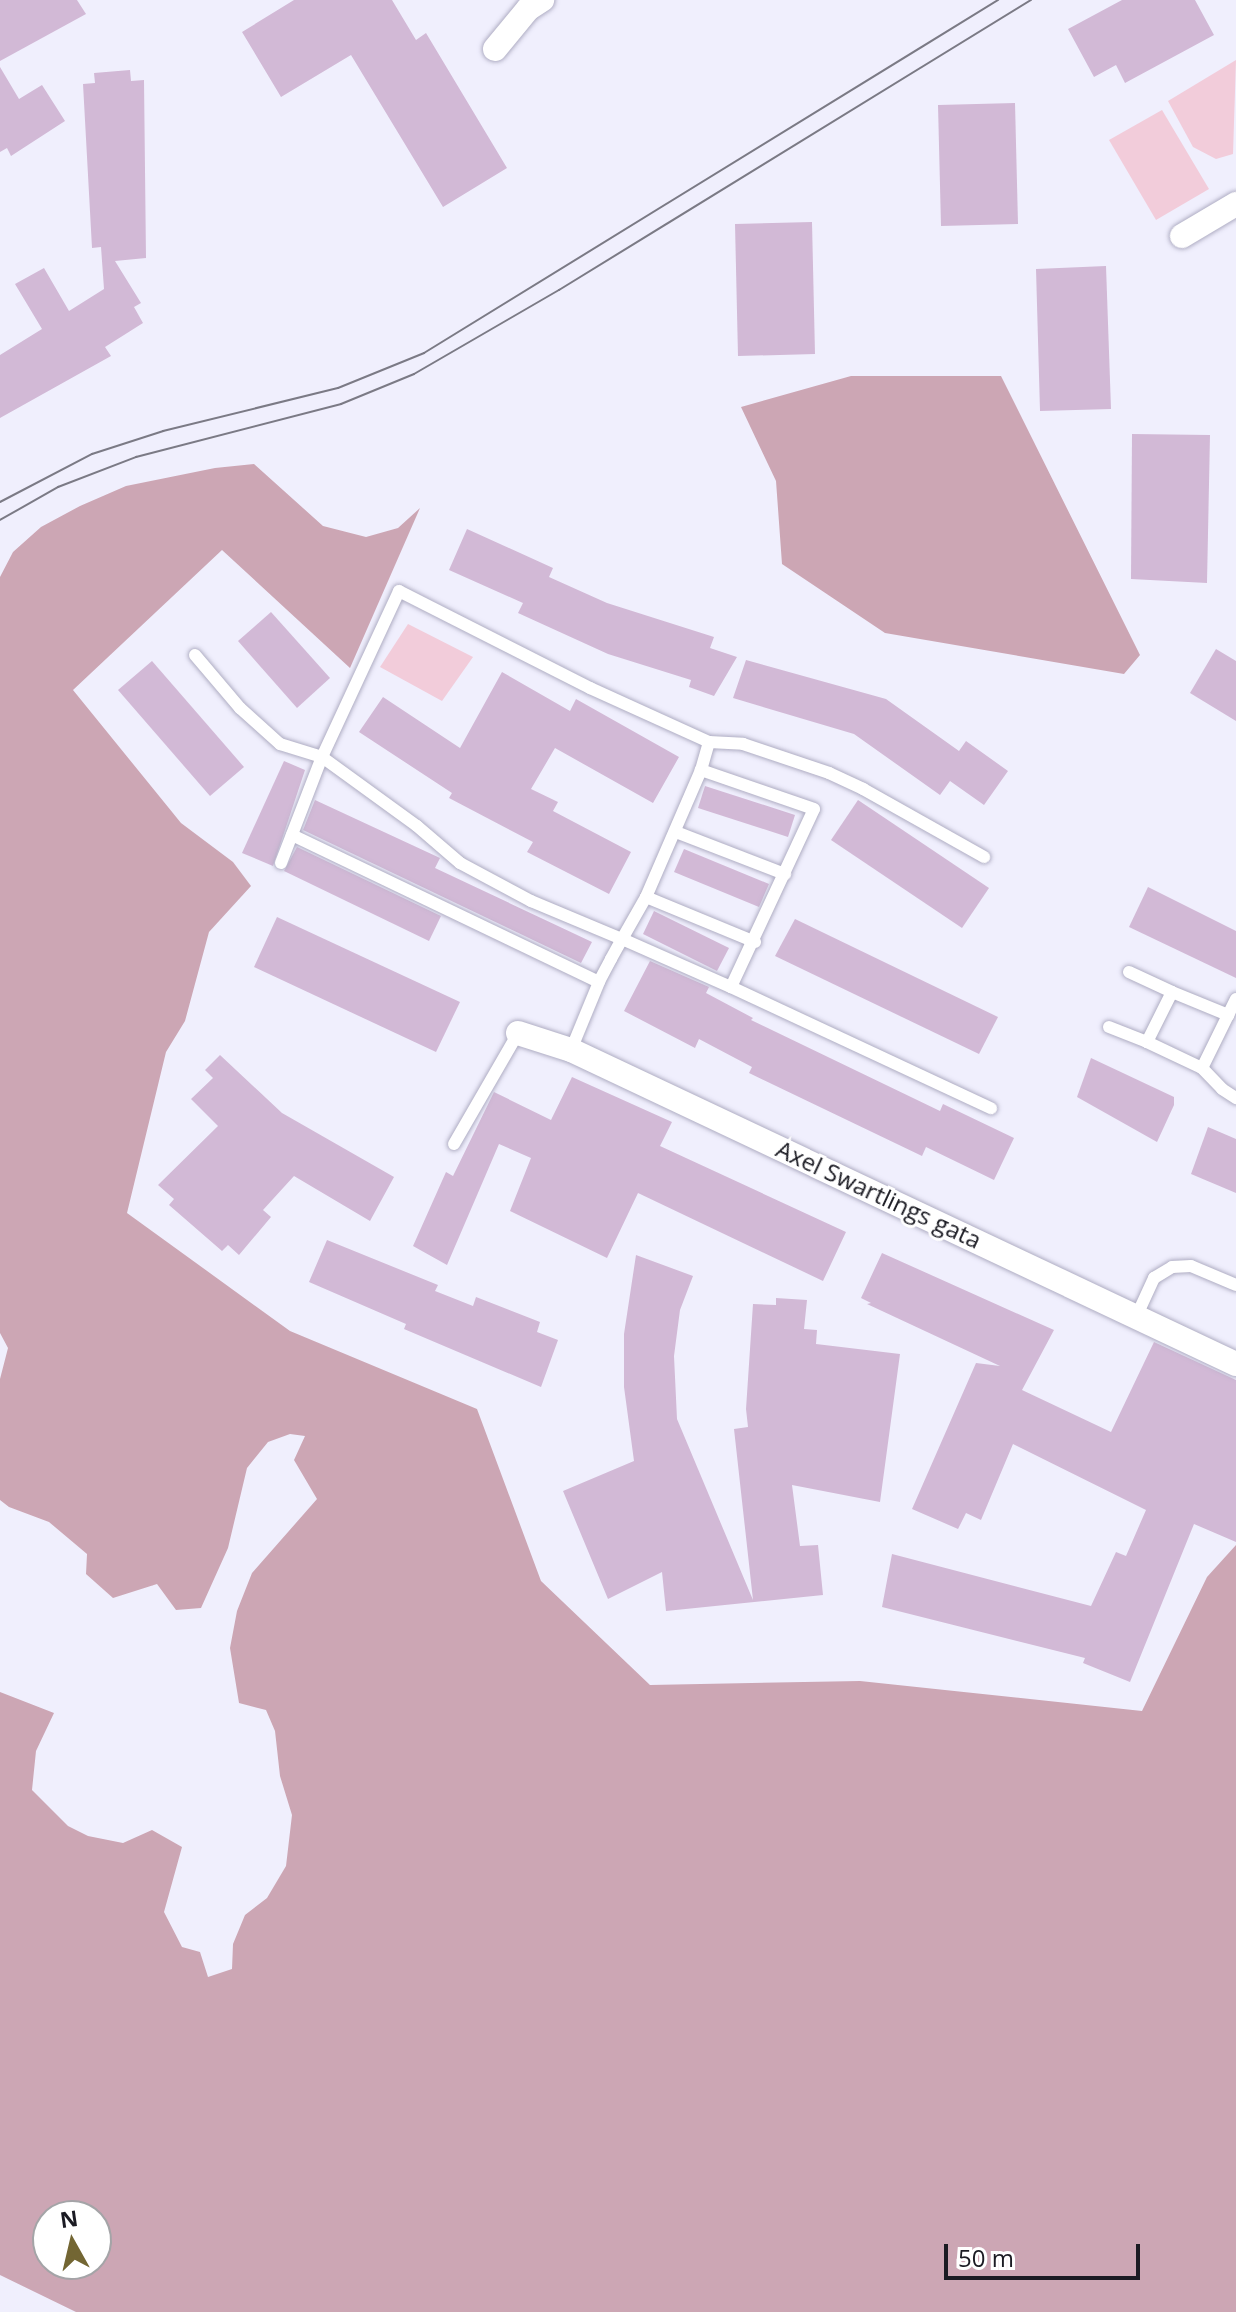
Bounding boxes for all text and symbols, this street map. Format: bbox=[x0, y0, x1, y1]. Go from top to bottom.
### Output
street label: Axel Swartlings gata bbox=[772, 1134, 986, 1254]
north arrow bbox=[32, 2200, 112, 2280]
text: N bbox=[58, 2202, 80, 2234]
scale bar bbox=[948, 2228, 1144, 2278]
text: 50 m bbox=[958, 2241, 1014, 2274]

